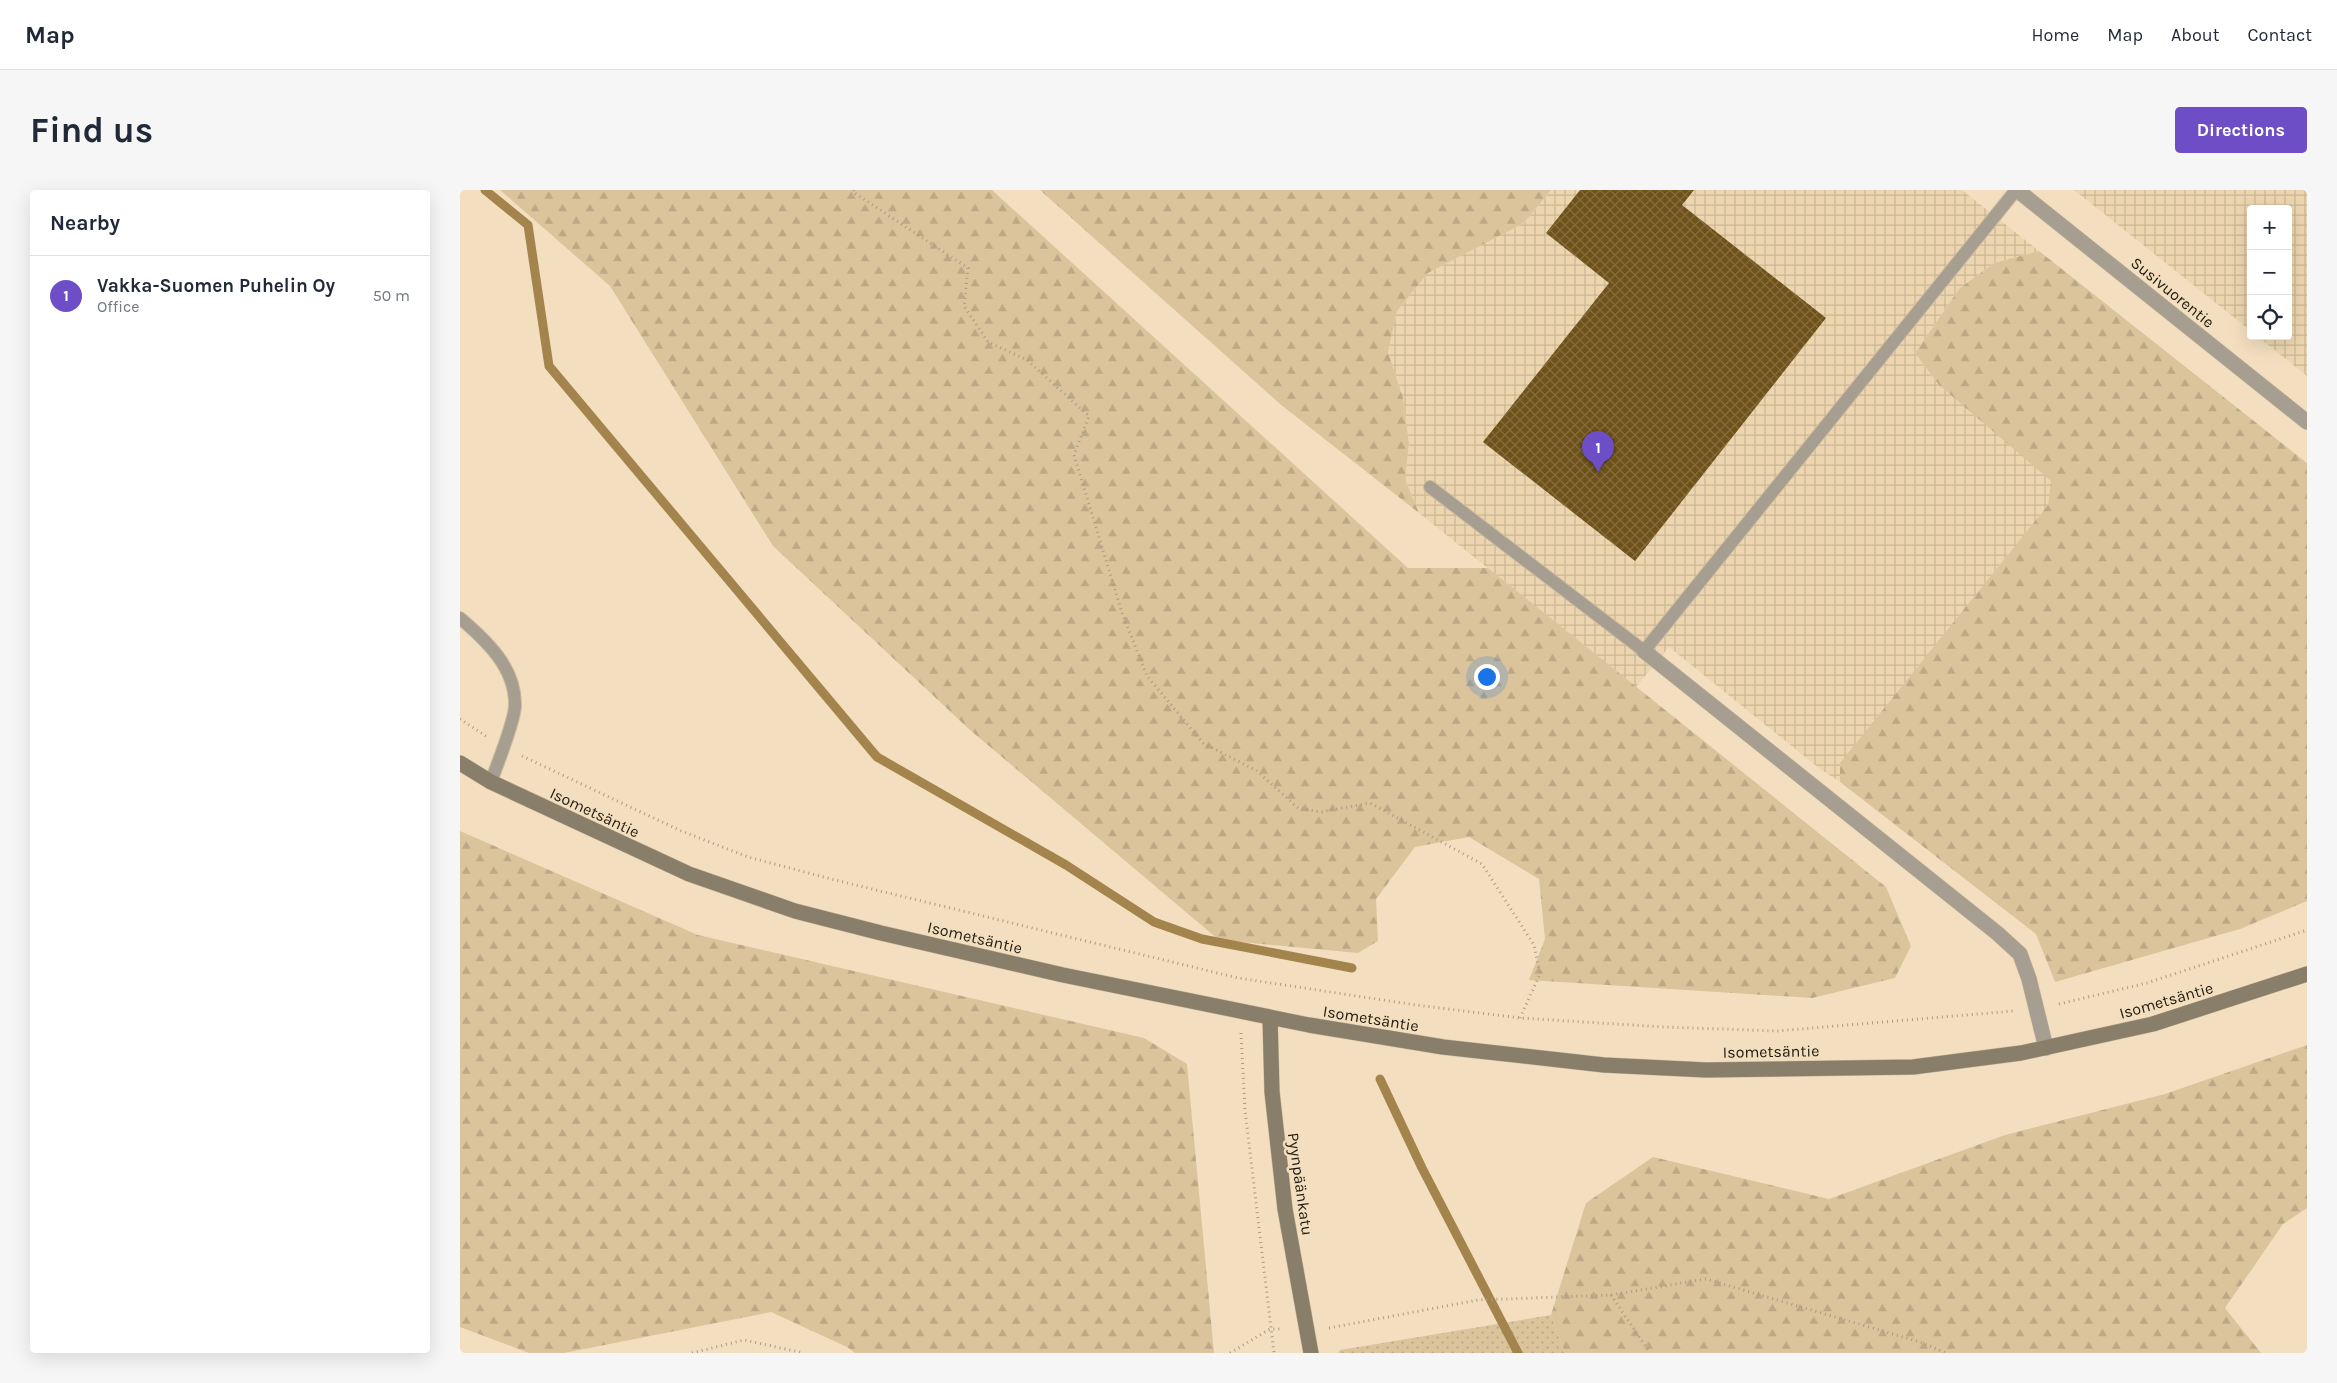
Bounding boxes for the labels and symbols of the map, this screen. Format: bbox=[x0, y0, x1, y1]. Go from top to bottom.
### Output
street label: Susivuorentie bbox=[2127, 253, 2218, 332]
pin: 1 bbox=[1582, 431, 1614, 472]
your location bbox=[1474, 664, 1500, 690]
street label: Isometsäntie bbox=[547, 783, 643, 841]
street label: Isometsäntie bbox=[926, 917, 1024, 958]
street label: Isometsäntie bbox=[2117, 978, 2215, 1023]
street label: Isometsäntie bbox=[1322, 1002, 1420, 1035]
street label: Isometsäntie bbox=[1722, 1041, 1820, 1062]
street label: Pyynpäänkatu bbox=[1284, 1131, 1317, 1237]

